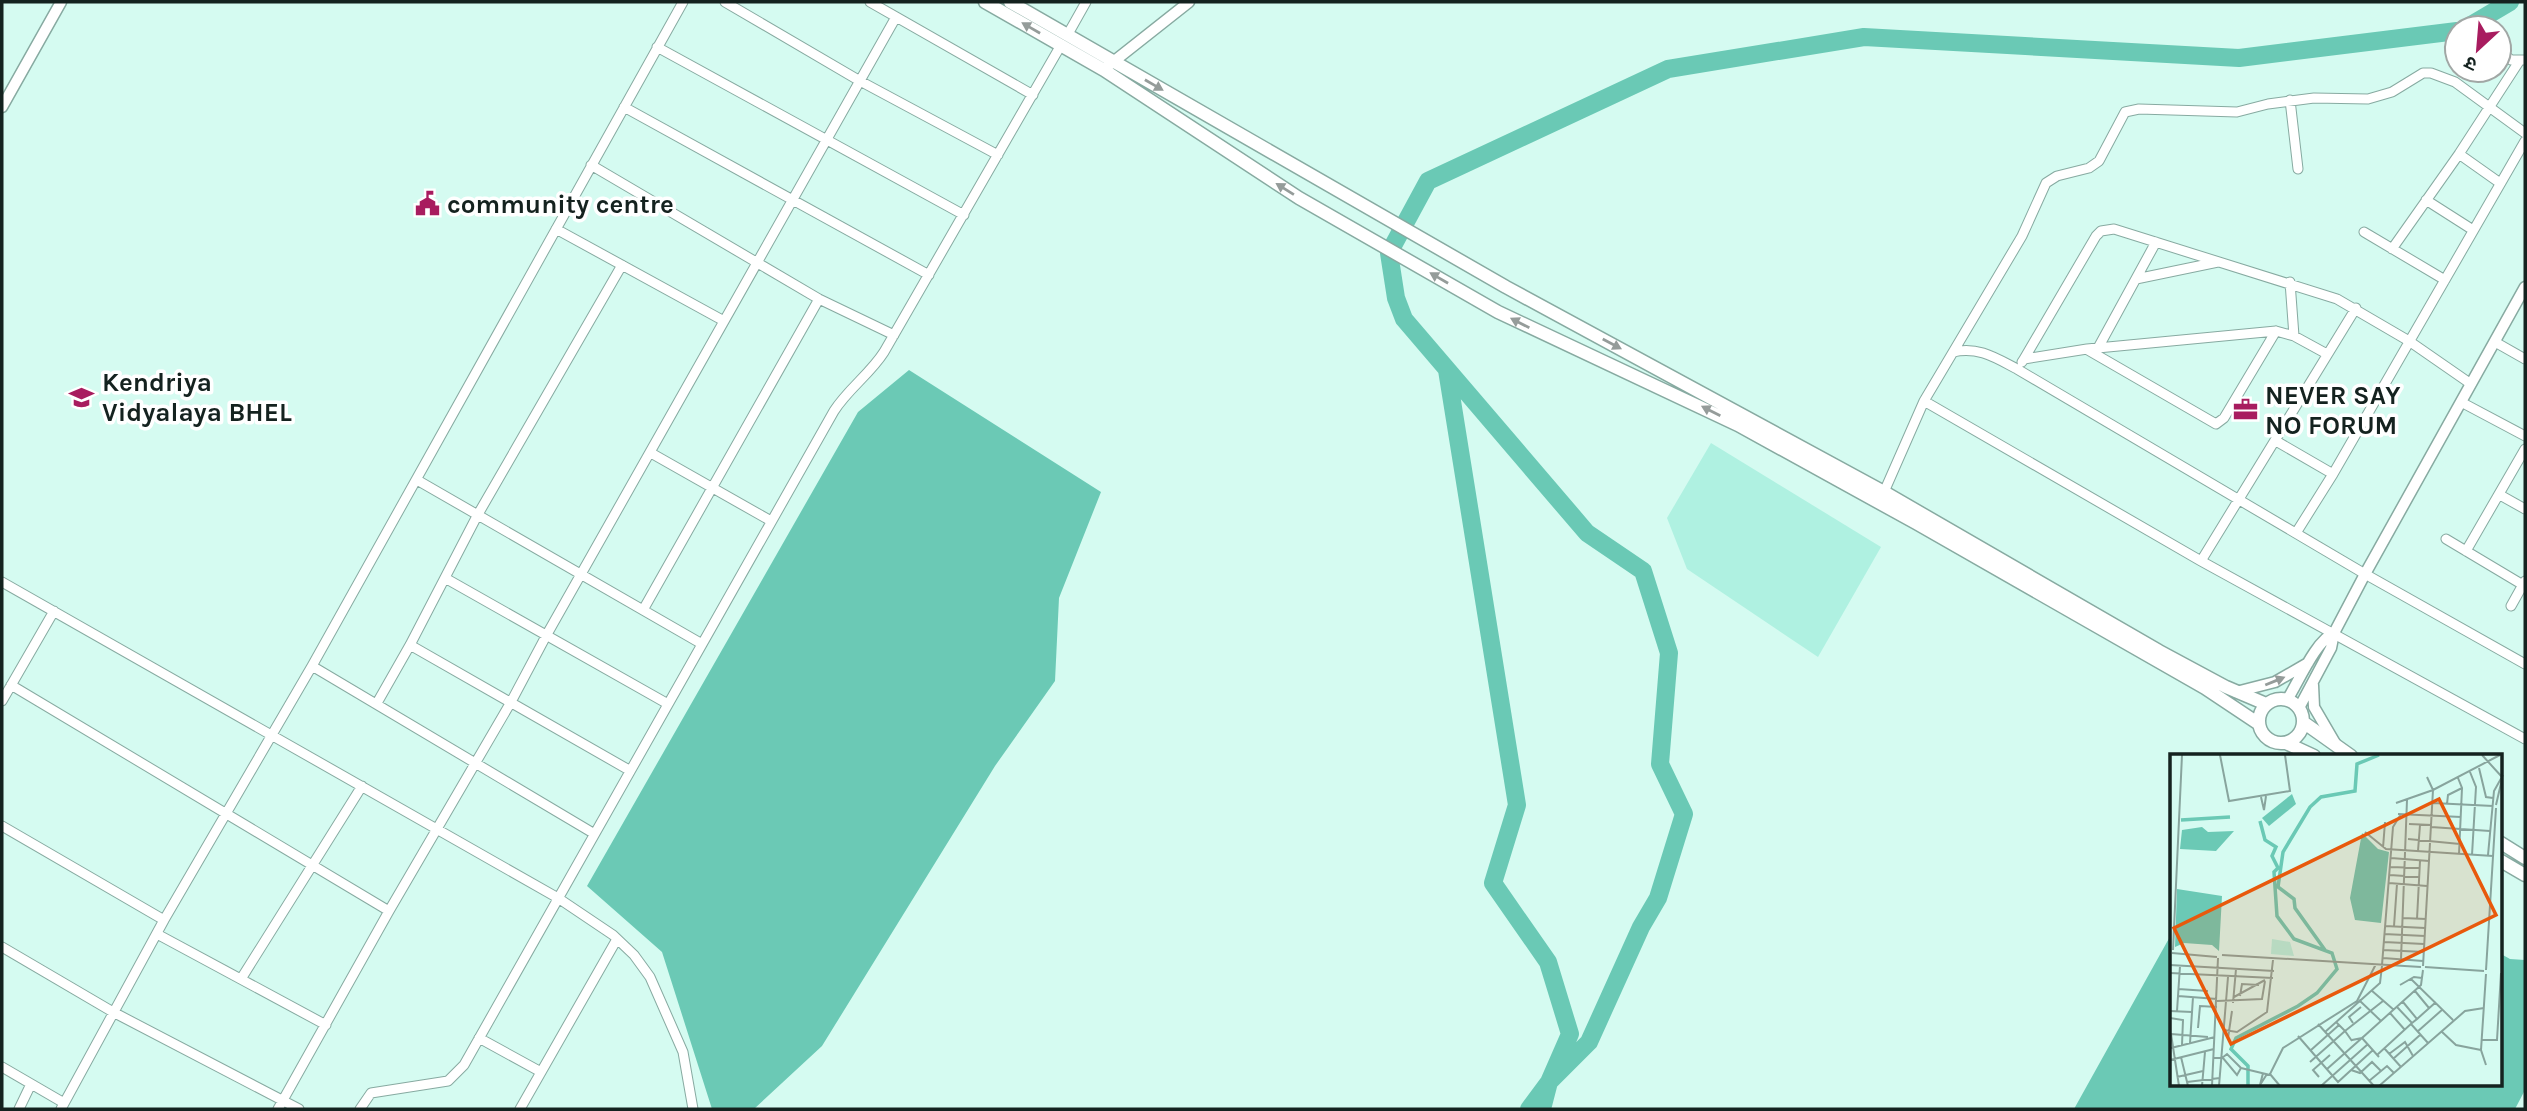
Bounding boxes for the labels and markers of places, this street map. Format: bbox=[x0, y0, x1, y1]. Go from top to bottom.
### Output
place label: community centre bbox=[447, 189, 674, 220]
public building icon: community centre bbox=[413, 190, 441, 218]
place label: Kendriya Vidyalaya BHEL bbox=[102, 367, 292, 428]
place label: NEVER SAY NO FORUM bbox=[2265, 380, 2401, 441]
school or university icon: Kendriya Vidyalaya BHEL bbox=[68, 383, 96, 411]
office icon: NEVER SAY NO FORUM bbox=[2231, 396, 2259, 424]

